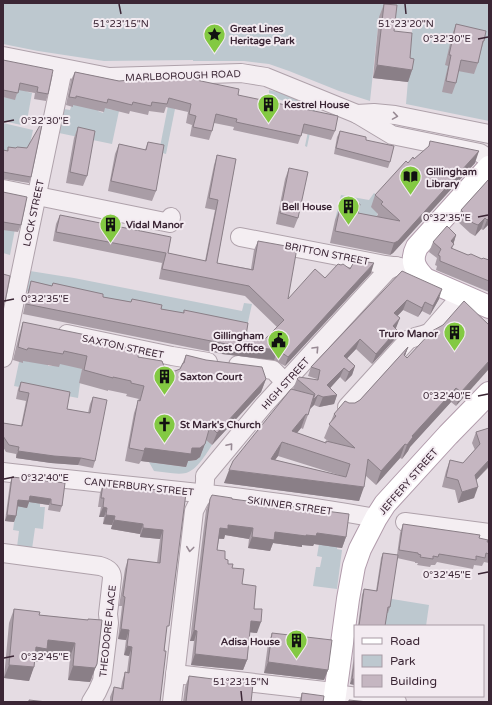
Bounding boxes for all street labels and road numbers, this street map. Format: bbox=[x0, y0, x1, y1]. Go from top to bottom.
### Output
street label: MARLBOROUGH ROAD bbox=[125, 68, 241, 84]
street label: LOCK STREET bbox=[21, 179, 47, 248]
street label: BRITTON STREET bbox=[284, 240, 370, 268]
street label: SAXTON STREET bbox=[81, 332, 165, 362]
street label: HIGH STREET bbox=[259, 355, 312, 412]
street label: JEFFERY STREET bbox=[377, 446, 441, 517]
street label: CANTERBURY STREET bbox=[83, 475, 194, 499]
street label: SKINNER STREET bbox=[247, 494, 333, 518]
street label: THEODORE PLACE bbox=[97, 584, 119, 678]

